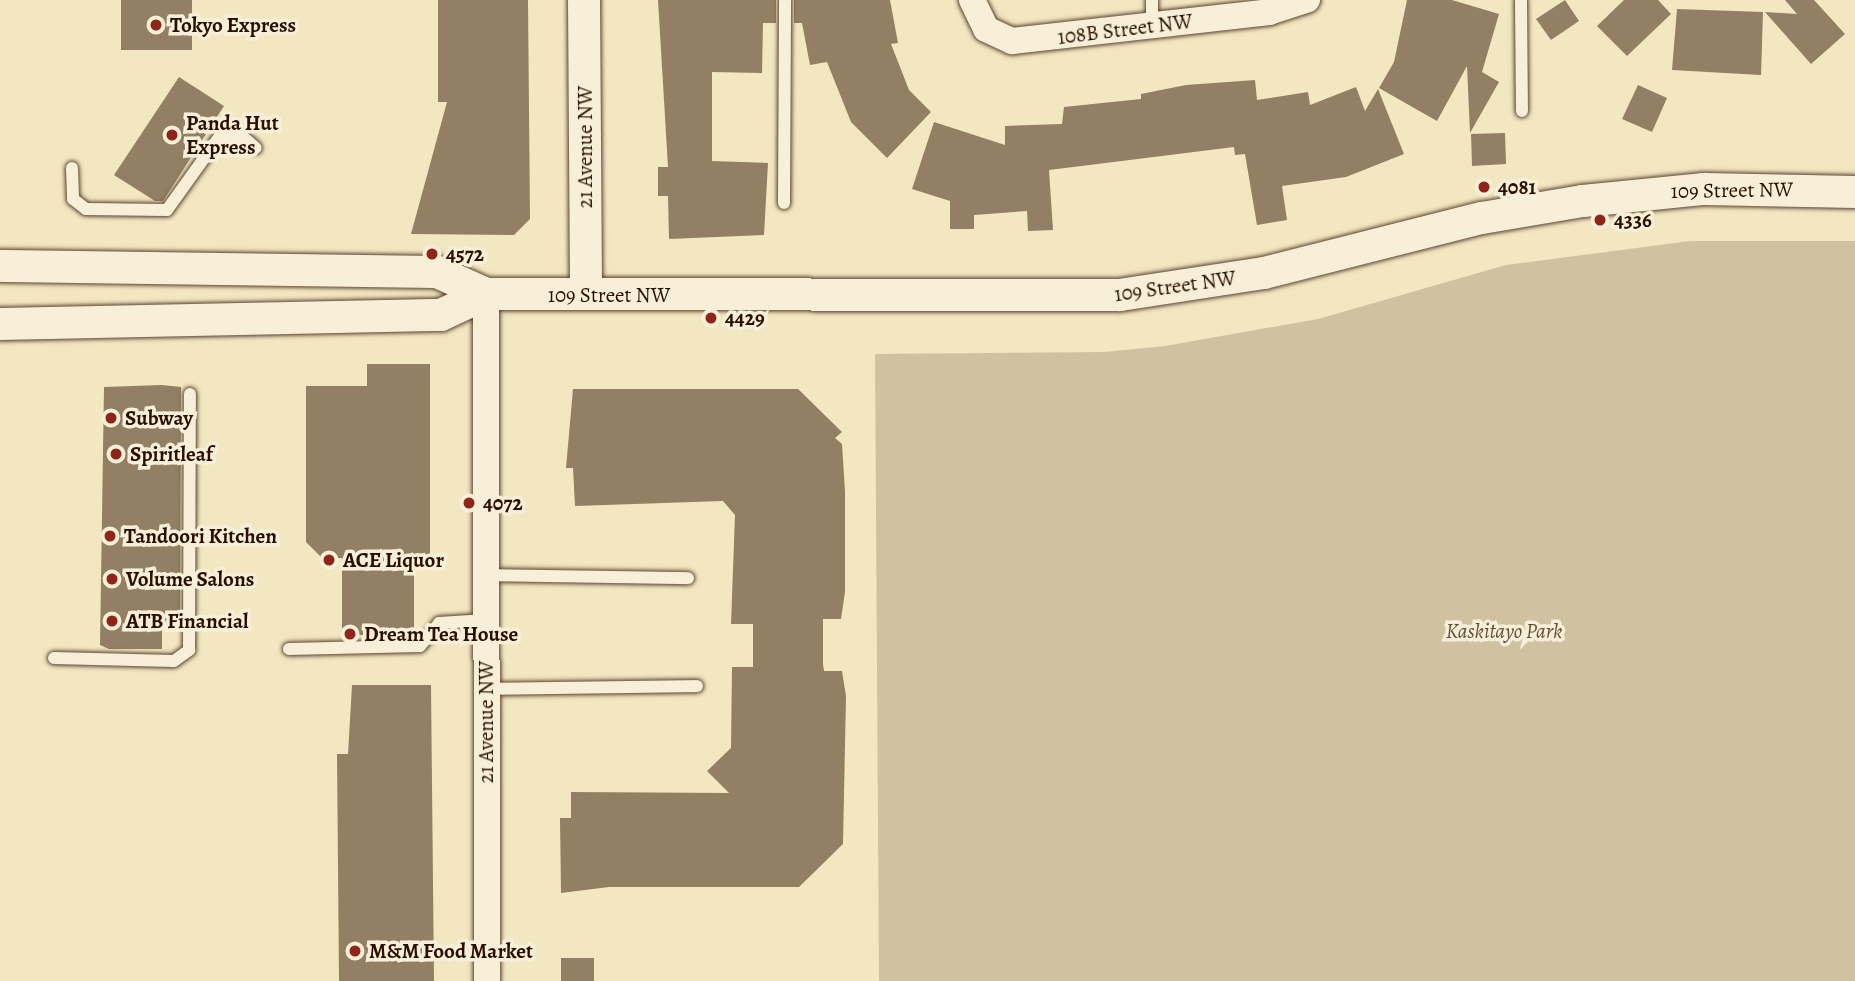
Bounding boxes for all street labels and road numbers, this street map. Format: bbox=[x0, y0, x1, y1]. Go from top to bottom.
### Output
street label: 108B Street NW bbox=[1056, 8, 1194, 50]
street label: 21 Avenue NW bbox=[572, 86, 598, 208]
street label: 109 Street NW bbox=[1671, 176, 1793, 204]
street label: 109 Street NW bbox=[1113, 265, 1237, 307]
street label: 109 Street NW bbox=[548, 282, 670, 308]
street label: 21 Avenue NW bbox=[473, 661, 499, 783]

